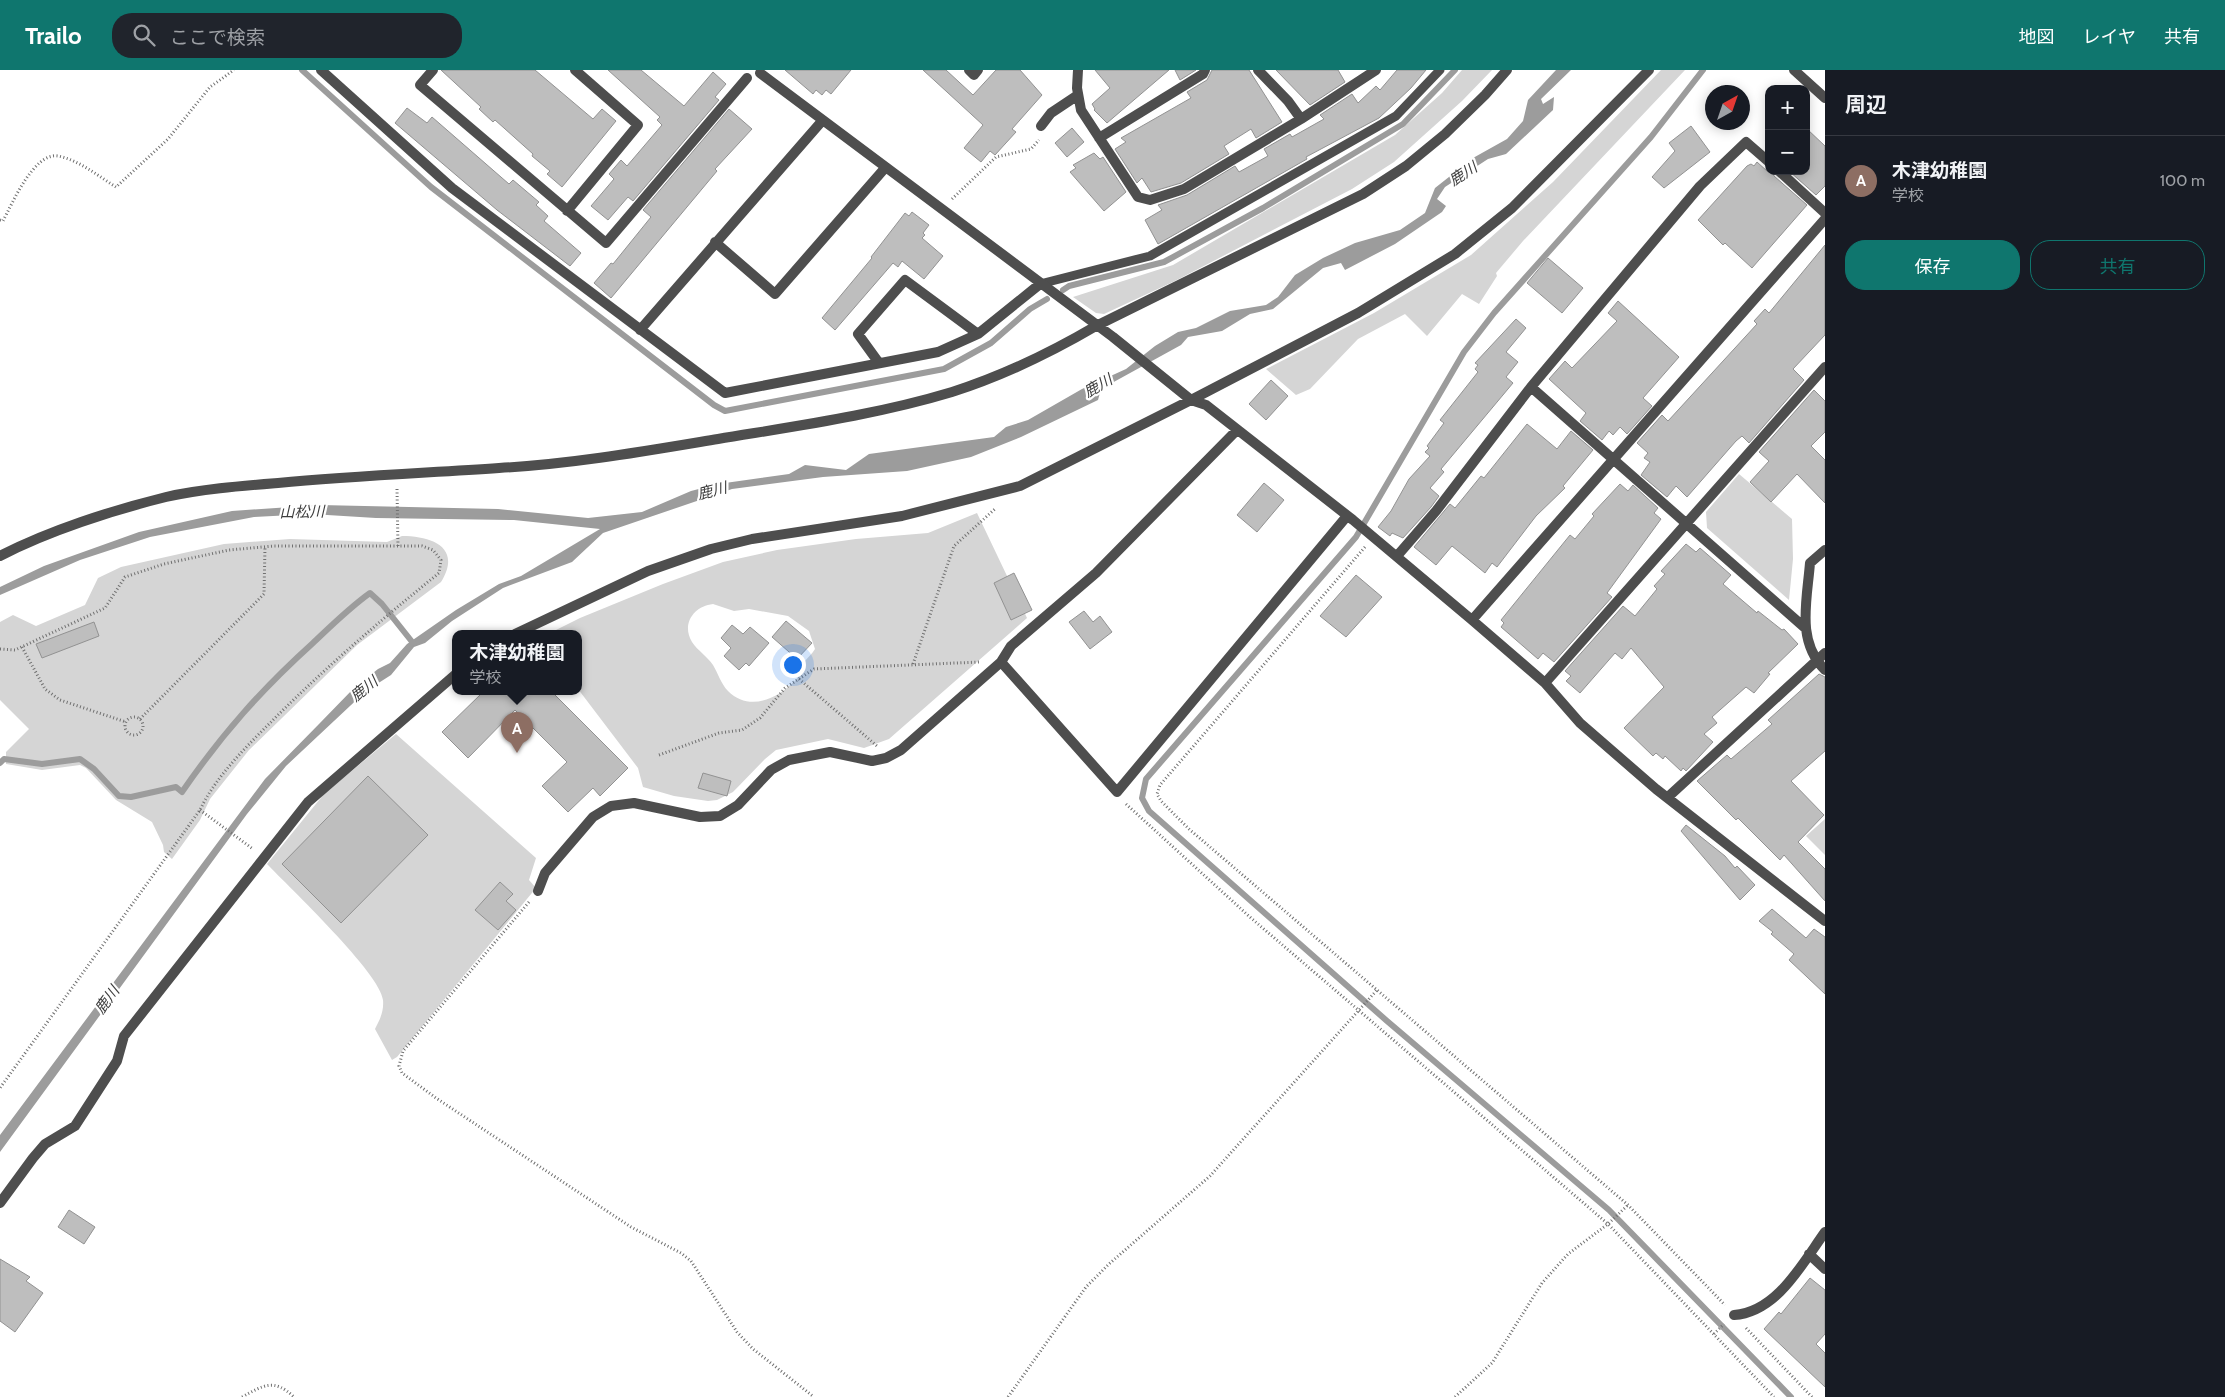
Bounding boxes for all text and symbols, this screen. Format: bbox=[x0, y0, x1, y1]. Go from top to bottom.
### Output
search box bbox=[112, 13, 462, 58]
text: Trailo bbox=[25, 21, 82, 50]
icon: search bbox=[130, 21, 158, 49]
text: ここで検索 bbox=[170, 26, 265, 49]
text: 地図 bbox=[2019, 26, 2055, 48]
text: レイヤ bbox=[2083, 26, 2136, 48]
text: 共有 bbox=[2164, 26, 2200, 48]
north arrow bbox=[1705, 85, 1750, 130]
map controls bbox=[1765, 85, 1810, 175]
button: + bbox=[1765, 85, 1810, 130]
text: 周辺 bbox=[1845, 92, 1887, 117]
button: − bbox=[1765, 130, 1810, 175]
water label: 鹿川 bbox=[1446, 157, 1482, 190]
text: 木津幼稚園 bbox=[1892, 159, 1987, 182]
text: A bbox=[1856, 171, 1866, 190]
text: 100 m bbox=[2160, 171, 2205, 190]
text: 学校 bbox=[1892, 186, 1924, 205]
button: 保存 bbox=[1845, 240, 2020, 290]
button: 共有 bbox=[2030, 240, 2205, 290]
water label: 鹿川 bbox=[1081, 370, 1117, 401]
water label: 鹿川 bbox=[695, 478, 731, 503]
water label: 山松川 bbox=[279, 503, 327, 521]
popup bbox=[452, 630, 582, 695]
text: 木津幼稚園 bbox=[469, 641, 565, 664]
your location bbox=[780, 652, 806, 678]
text: 学校 bbox=[469, 668, 502, 687]
water label: 鹿川 bbox=[347, 671, 383, 705]
pin: A bbox=[501, 712, 533, 753]
water label: 鹿川 bbox=[91, 981, 124, 1017]

